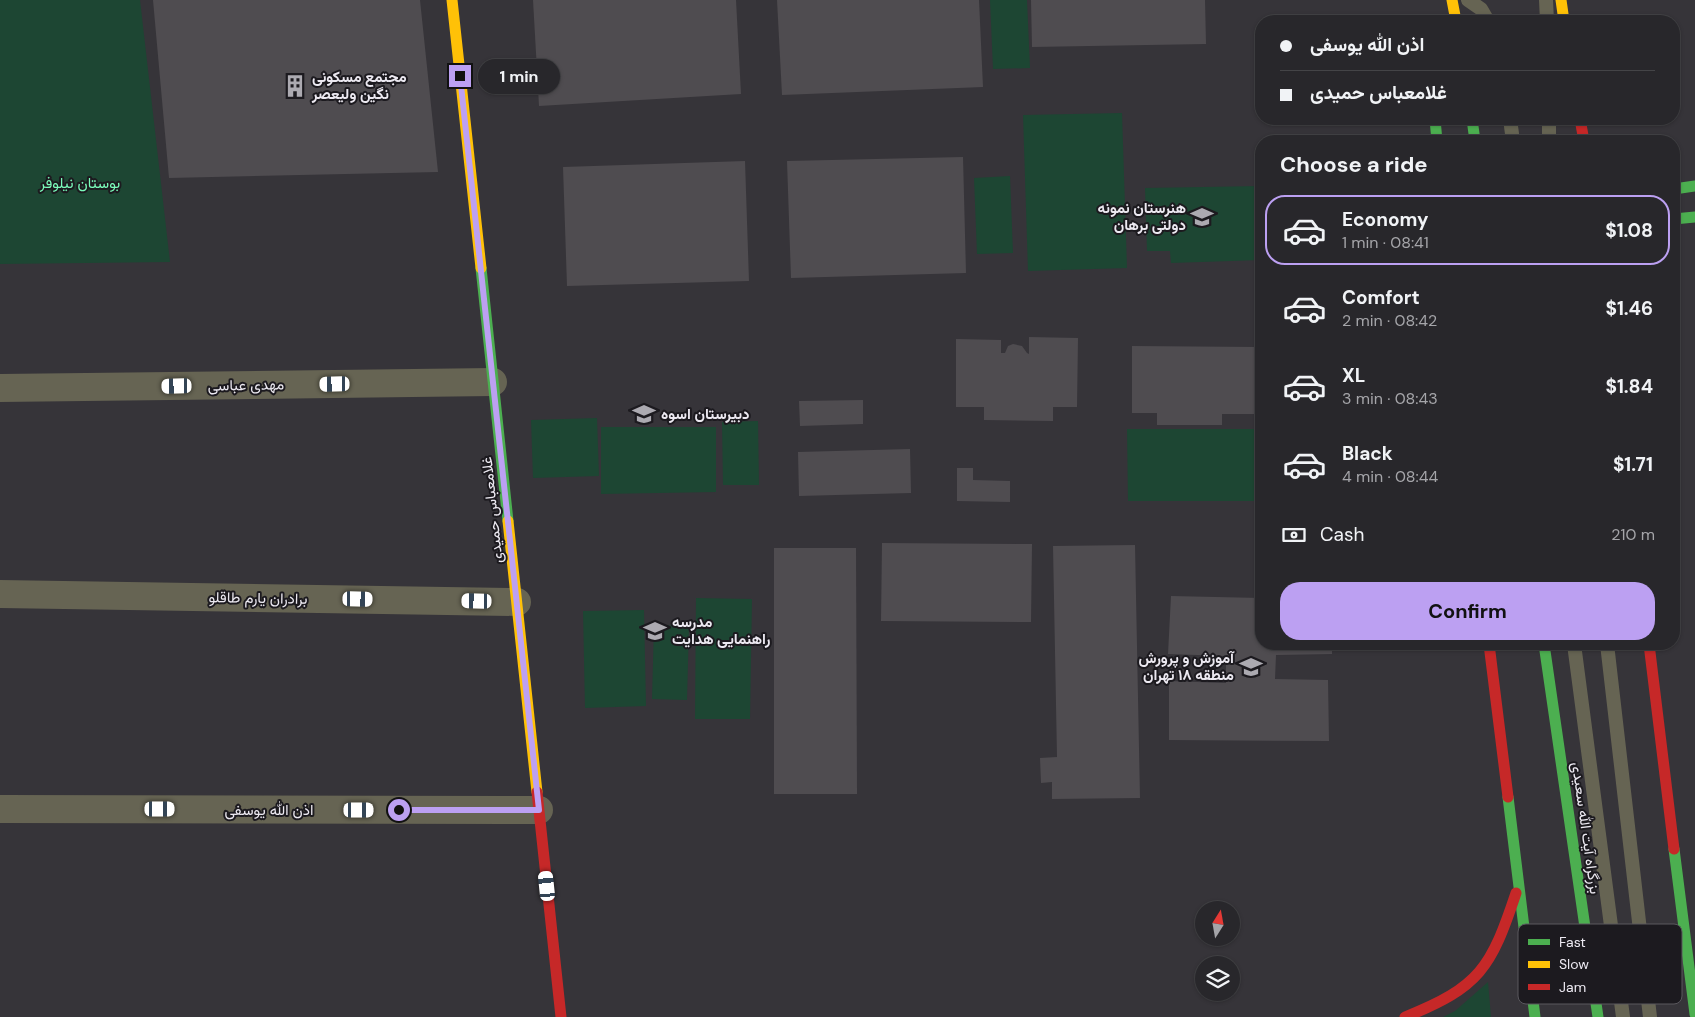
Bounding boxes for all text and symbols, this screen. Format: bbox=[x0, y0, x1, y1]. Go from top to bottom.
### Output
text: اذن الله یوسفی bbox=[1310, 32, 1424, 57]
callout: 1 min bbox=[478, 58, 560, 94]
route end bbox=[449, 65, 471, 87]
text: 1 min bbox=[500, 66, 538, 87]
place label: مجتمع مسکونی نگین ولیعصر bbox=[311, 67, 407, 104]
building icon: مجتمع مسکونی نگین ولیعصر bbox=[282, 73, 308, 99]
text: غلامعباس حمیدی bbox=[1310, 80, 1447, 105]
text: Choose a ride bbox=[1280, 150, 1428, 179]
park label: بوستان نیلوفر bbox=[39, 173, 120, 193]
place label: هنرستان نمونه دولتی برهان bbox=[1098, 198, 1186, 235]
school or university icon: هنرستان نمونه دولتی برهان bbox=[1189, 204, 1215, 230]
text: Economy bbox=[1342, 207, 1429, 232]
icon: car bbox=[1282, 208, 1327, 253]
text: $1.08 bbox=[1605, 218, 1653, 243]
text: 1 min · 08:41 bbox=[1342, 232, 1429, 253]
text: Comfort bbox=[1342, 285, 1420, 310]
icon: car bbox=[1282, 286, 1327, 331]
text: $1.46 bbox=[1605, 296, 1653, 321]
text: 2 min · 08:42 bbox=[1342, 310, 1437, 331]
text: XL bbox=[1342, 363, 1365, 388]
icon: car bbox=[1282, 364, 1327, 409]
street label: مهدی عباسی bbox=[208, 374, 284, 396]
text: $1.84 bbox=[1605, 374, 1653, 399]
car bbox=[319, 376, 350, 392]
car bbox=[161, 378, 192, 394]
text: 3 min · 08:43 bbox=[1342, 388, 1438, 409]
school or university icon: دبیرستان اسوه bbox=[631, 401, 657, 427]
place label: دبیرستان اسوه bbox=[661, 404, 750, 424]
text: Black bbox=[1342, 441, 1393, 466]
icon: car bbox=[1282, 442, 1327, 487]
text: $1.71 bbox=[1613, 452, 1653, 477]
street label: غلامعباس حمیدی bbox=[476, 456, 508, 564]
text: 4 min · 08:44 bbox=[1342, 466, 1438, 487]
icon: cash bbox=[1280, 521, 1308, 549]
text: Cash bbox=[1320, 522, 1364, 547]
text: 210 m bbox=[1611, 524, 1655, 545]
button: Confirm bbox=[1280, 582, 1655, 640]
street label: برادران یارم طاقلو bbox=[208, 587, 308, 609]
car bbox=[342, 591, 373, 607]
car bbox=[461, 593, 492, 609]
place label: مدرسه راهنمایی هدایت bbox=[672, 612, 770, 649]
school or university icon: مدرسه راهنمایی هدایت bbox=[642, 618, 668, 644]
place label: آموزش و پرورش منطقه ۱۸ تهران bbox=[1139, 648, 1235, 685]
school or university icon: آموزش و پرورش منطقه ۱۸ تهران bbox=[1238, 654, 1264, 680]
street label: بزرگراه آیت الله سعیدی bbox=[1567, 761, 1605, 895]
route start bbox=[388, 799, 410, 821]
street label: اذن الله یوسفی bbox=[225, 800, 313, 820]
car bbox=[145, 802, 175, 817]
car bbox=[344, 803, 374, 818]
car bbox=[537, 870, 556, 902]
north arrow bbox=[1195, 901, 1240, 946]
map controls bbox=[1195, 901, 1240, 1001]
legend bbox=[1518, 924, 1682, 1004]
text: Fast bbox=[1559, 933, 1586, 951]
text: Slow bbox=[1559, 955, 1589, 973]
button: layers bbox=[1195, 956, 1240, 1001]
text: Jam bbox=[1559, 978, 1586, 996]

